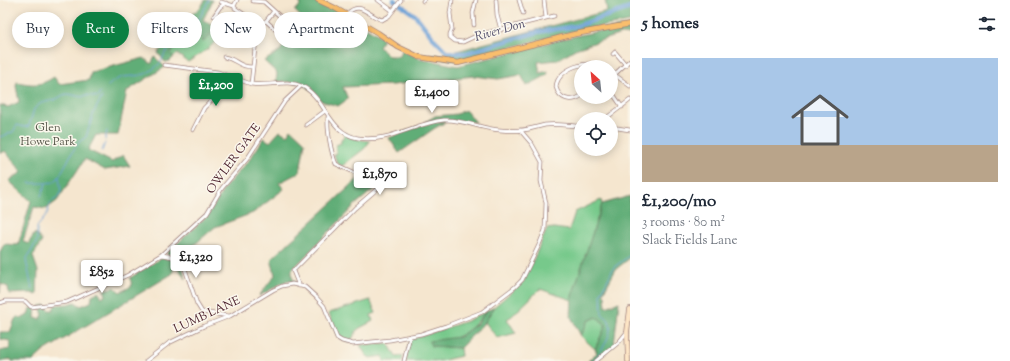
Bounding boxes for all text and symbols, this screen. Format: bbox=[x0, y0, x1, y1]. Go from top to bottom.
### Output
chip: Buy bbox=[12, 12, 64, 48]
chip: Rent bbox=[72, 12, 129, 48]
chip: Filters bbox=[137, 12, 202, 48]
chip: New bbox=[210, 12, 266, 48]
chip: Apartment bbox=[274, 12, 368, 48]
text: 5 homes bbox=[642, 12, 699, 36]
icon: filters bbox=[976, 13, 998, 35]
water label: River Don bbox=[473, 15, 528, 47]
north arrow bbox=[574, 60, 618, 104]
map controls bbox=[574, 60, 618, 156]
pin: £1,200 bbox=[183, 73, 249, 107]
text: £1,200 bbox=[199, 77, 233, 95]
pin: £1,400 bbox=[399, 80, 465, 114]
text: £1,400 bbox=[414, 84, 450, 102]
icon: home bbox=[784, 84, 856, 156]
button: locate bbox=[574, 112, 618, 156]
park label: Glen Howe Park bbox=[20, 119, 76, 151]
street label: OWLER GATE bbox=[202, 119, 266, 198]
pin: £1,870 bbox=[347, 162, 413, 196]
text: £1,870 bbox=[363, 166, 397, 184]
text: £1,200/mo bbox=[642, 190, 716, 214]
text: 3 rooms · 80 m² bbox=[642, 214, 725, 232]
text: Slack Fields Lane bbox=[642, 232, 738, 250]
pin: £1,320 bbox=[163, 245, 229, 279]
text: £1,320 bbox=[179, 249, 213, 267]
pin: £852 bbox=[78, 260, 126, 294]
text: £852 bbox=[90, 264, 114, 282]
street label: LUMB LANE bbox=[171, 291, 244, 338]

